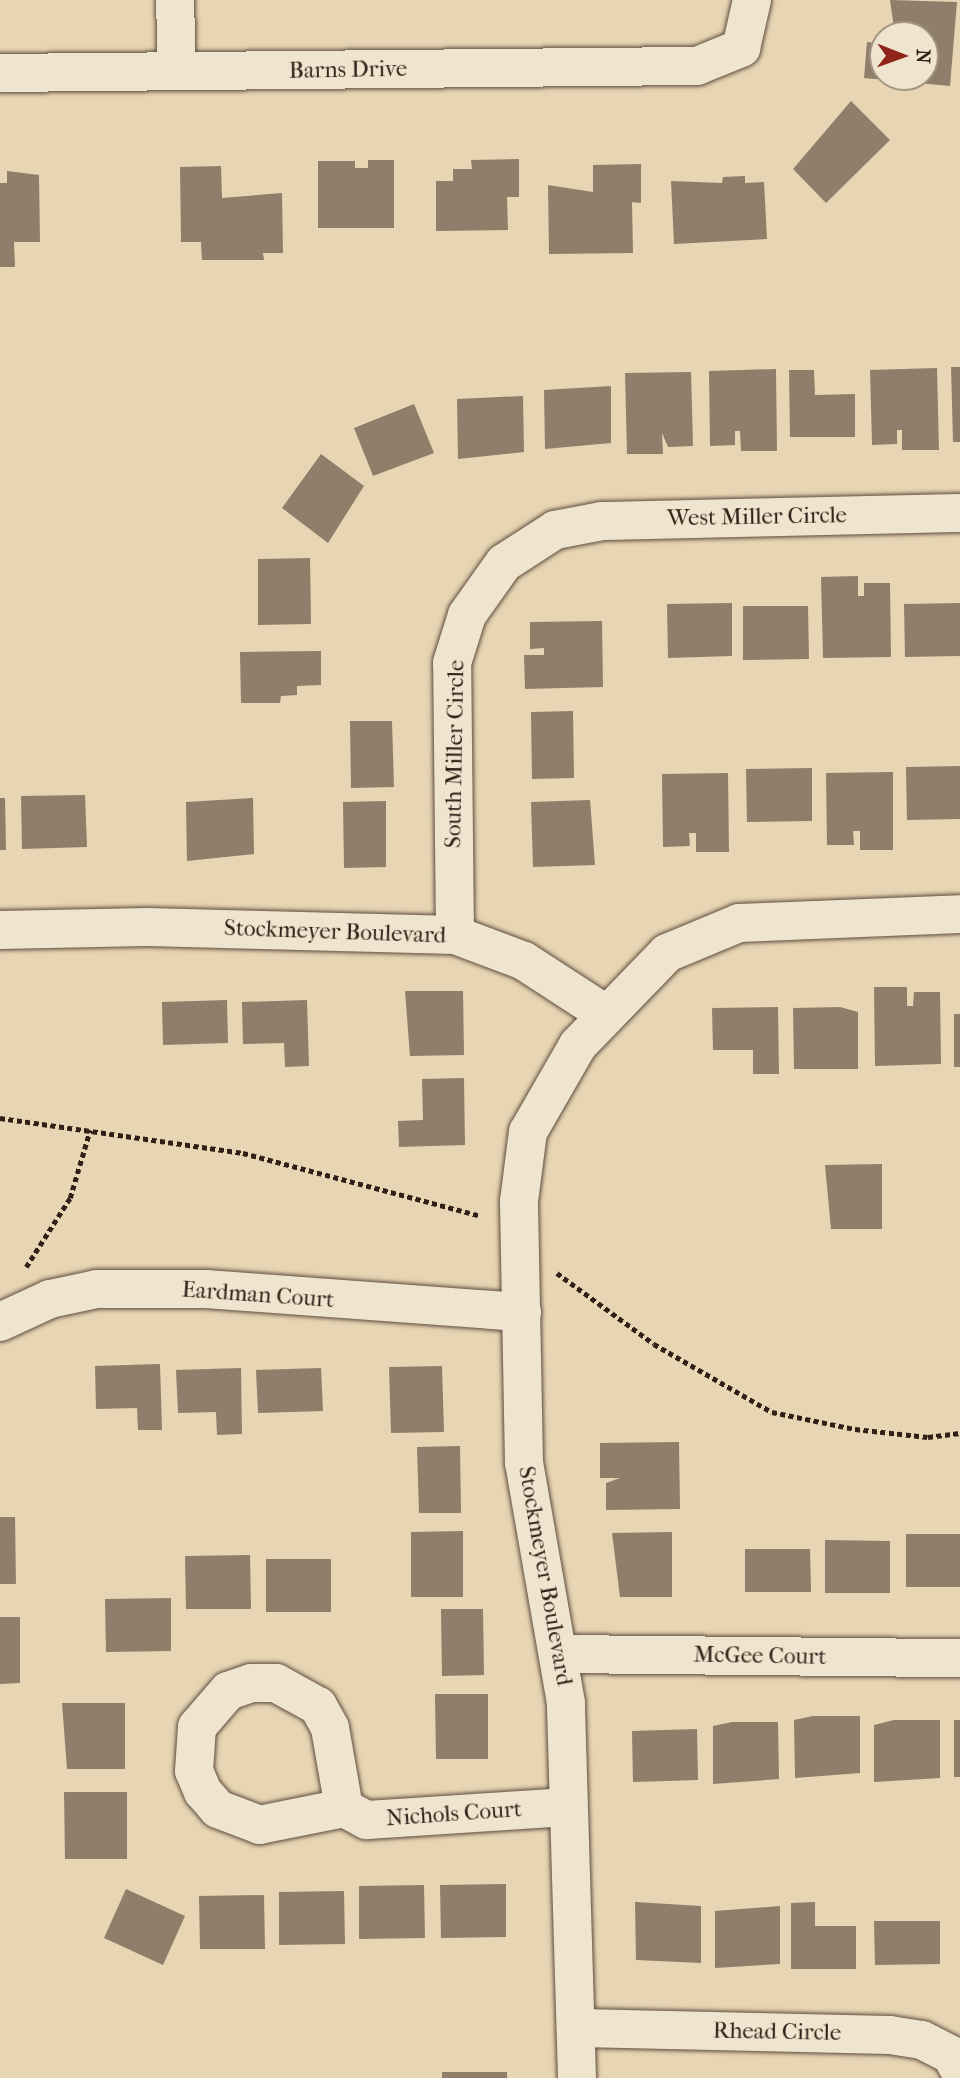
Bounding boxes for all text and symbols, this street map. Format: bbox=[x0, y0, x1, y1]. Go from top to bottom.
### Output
north arrow bbox=[869, 21, 939, 91]
text: N bbox=[912, 49, 934, 64]
street label: Barns Drive bbox=[289, 55, 407, 85]
street label: West Miller Circle bbox=[667, 502, 847, 532]
street label: South Miller Circle bbox=[440, 660, 470, 848]
street label: Stockmeyer Boulevard bbox=[223, 914, 447, 950]
street label: Eardman Court bbox=[181, 1276, 335, 1314]
street label: Stockmeyer Boulevard bbox=[512, 1464, 578, 1688]
street label: McGee Court bbox=[693, 1641, 827, 1671]
street label: Nichols Court bbox=[385, 1795, 523, 1833]
street label: Rhead Circle bbox=[713, 2017, 841, 2047]

